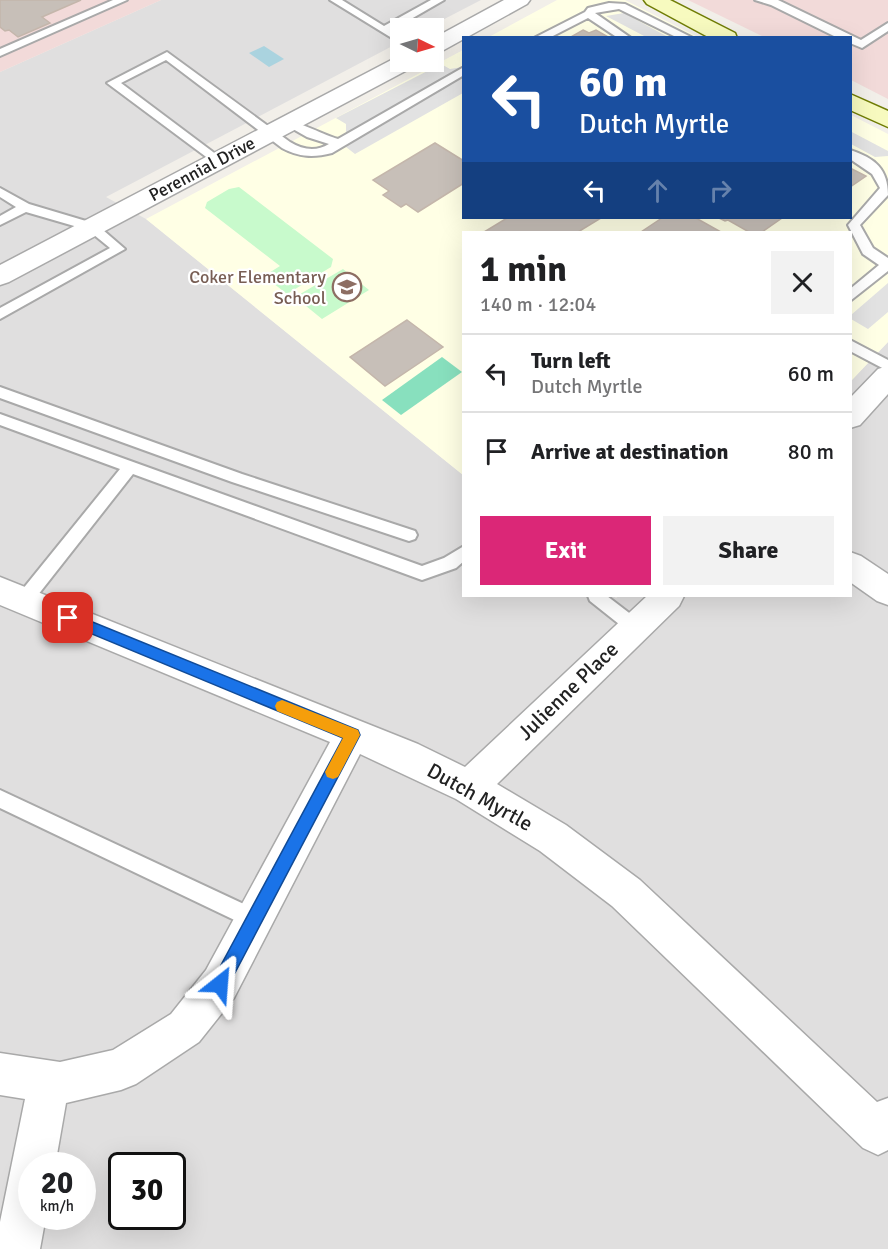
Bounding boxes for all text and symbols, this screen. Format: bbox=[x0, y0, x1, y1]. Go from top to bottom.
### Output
north arrow bbox=[390, 18, 444, 72]
map controls bbox=[390, 18, 444, 72]
text: 60 m bbox=[579, 57, 668, 108]
icon: left bbox=[480, 60, 558, 138]
text: Dutch Myrtle bbox=[579, 108, 729, 141]
street label: Perennial Drive bbox=[145, 132, 259, 206]
icon: left bbox=[578, 174, 611, 207]
icon: ahead bbox=[641, 174, 674, 207]
icon: right bbox=[704, 174, 737, 207]
text: 1 min bbox=[480, 247, 567, 292]
button: close bbox=[771, 251, 834, 314]
place label: Coker Elementary School bbox=[189, 266, 327, 309]
school or university icon: Coker Elementary School bbox=[331, 271, 363, 303]
text: 140 m · 12:04 bbox=[480, 292, 596, 317]
text: Turn left bbox=[531, 347, 611, 374]
icon: left bbox=[480, 357, 513, 390]
text: 60 m bbox=[788, 360, 834, 387]
text: Dutch Myrtle bbox=[531, 374, 642, 399]
icon: arrive bbox=[480, 435, 513, 468]
text: Arrive at destination bbox=[531, 438, 728, 465]
text: 80 m bbox=[788, 438, 834, 465]
button: Exit bbox=[480, 516, 651, 585]
button: Share bbox=[663, 516, 834, 585]
pin bbox=[42, 592, 93, 643]
icon: arrive bbox=[51, 601, 84, 634]
street label: Julienne Place bbox=[512, 636, 624, 746]
street label: Dutch Myrtle bbox=[423, 757, 537, 837]
position arrow bbox=[188, 952, 252, 1016]
speed limit sign: 30 bbox=[108, 1152, 186, 1230]
text: 20 bbox=[41, 1165, 73, 1202]
text: km/h bbox=[40, 1197, 74, 1215]

